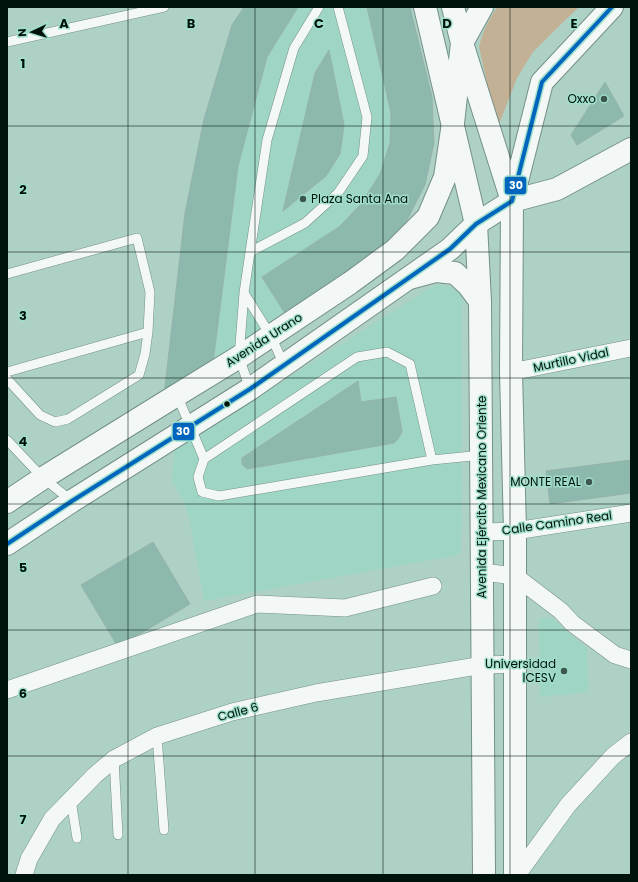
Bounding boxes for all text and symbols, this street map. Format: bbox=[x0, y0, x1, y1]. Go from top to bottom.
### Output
north arrow bbox=[12, 12, 52, 52]
text: A bbox=[59, 14, 69, 33]
text: B bbox=[187, 14, 196, 33]
text: C bbox=[314, 14, 324, 33]
text: D bbox=[442, 14, 452, 33]
text: E bbox=[570, 14, 578, 33]
text: N bbox=[14, 28, 30, 37]
text: 1 bbox=[21, 54, 25, 73]
place label: Oxxo bbox=[567, 90, 596, 107]
marker: Oxxo bbox=[599, 94, 609, 104]
line badge: 30 bbox=[504, 176, 527, 195]
text: 30 bbox=[509, 177, 523, 193]
text: 2 bbox=[19, 180, 27, 199]
place label: Plaza Santa Ana bbox=[311, 190, 408, 207]
marker: Plaza Santa Ana bbox=[298, 194, 308, 204]
text: 3 bbox=[19, 306, 27, 325]
street label: Avenida Urano bbox=[222, 308, 306, 371]
street label: Murtillo Vidal bbox=[532, 343, 610, 376]
street label: Avenida Ejército Mexicano Oriente bbox=[473, 395, 490, 599]
unlabelled marker bbox=[222, 399, 232, 409]
line badge: 30 bbox=[172, 422, 195, 441]
text: 30 bbox=[176, 423, 190, 439]
text: 4 bbox=[19, 432, 28, 451]
place label: MONTE REAL bbox=[510, 473, 581, 490]
marker: MONTE REAL bbox=[584, 477, 594, 487]
street label: Calle Camino Real bbox=[501, 506, 613, 539]
text: 5 bbox=[19, 558, 27, 577]
place label: Universidad ICESV bbox=[485, 655, 556, 686]
marker: Universidad ICESV bbox=[559, 666, 569, 676]
text: 6 bbox=[19, 684, 27, 703]
street label: Calle 6 bbox=[216, 698, 260, 725]
text: 7 bbox=[20, 810, 27, 829]

